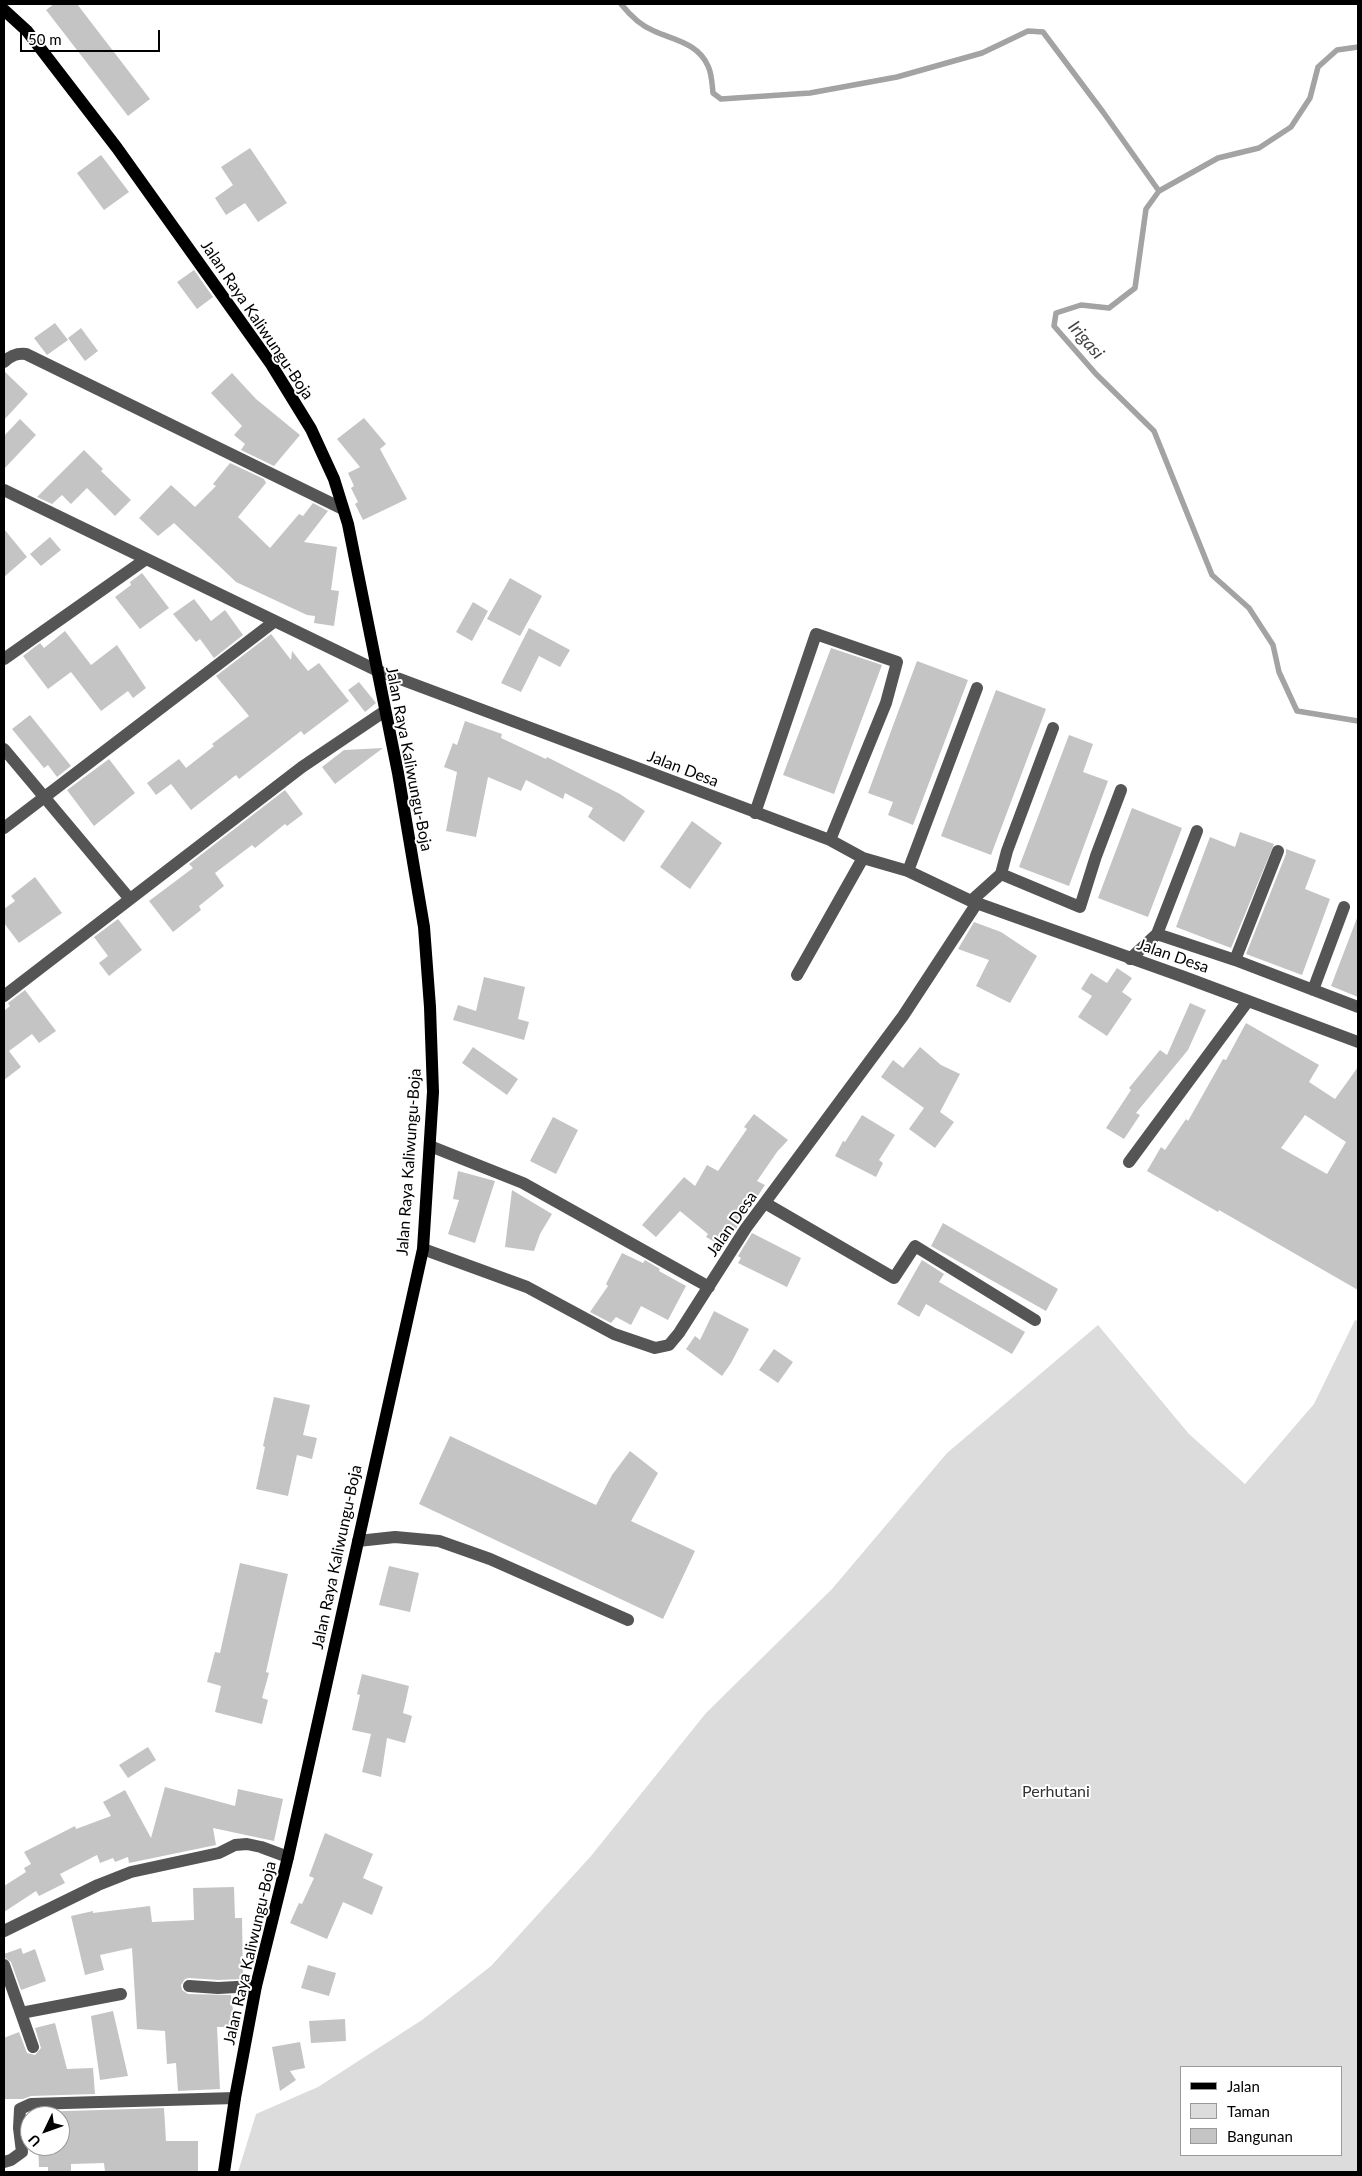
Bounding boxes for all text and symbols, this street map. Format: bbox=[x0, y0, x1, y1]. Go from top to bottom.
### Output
scale bar bbox=[22, 20, 162, 52]
text: 50 m bbox=[28, 30, 62, 48]
street label: Jalan Raya Kaliwungu-Boja bbox=[197, 237, 317, 403]
water label: Irigasi bbox=[1063, 316, 1109, 364]
street label: Jalan Raya Kaliwungu-Boja bbox=[382, 665, 436, 853]
street label: Jalan Desa bbox=[645, 747, 721, 791]
street label: Jalan Desa bbox=[1135, 935, 1211, 977]
street label: Jalan Raya Kaliwungu-Boja bbox=[393, 1068, 425, 1256]
street label: Jalan Desa bbox=[703, 1188, 761, 1260]
street label: Jalan Raya Kaliwungu-Boja bbox=[308, 1463, 366, 1651]
park label: Perhutani bbox=[1022, 1782, 1090, 1802]
street label: Jalan Raya Kaliwungu-Boja bbox=[220, 1859, 280, 2047]
legend bbox=[1180, 2066, 1342, 2156]
text: Jalan bbox=[1227, 2077, 1260, 2095]
text: Taman bbox=[1227, 2102, 1270, 2120]
north arrow bbox=[20, 2106, 70, 2156]
text: Bangunan bbox=[1227, 2127, 1293, 2145]
text: U bbox=[24, 2131, 44, 2150]

